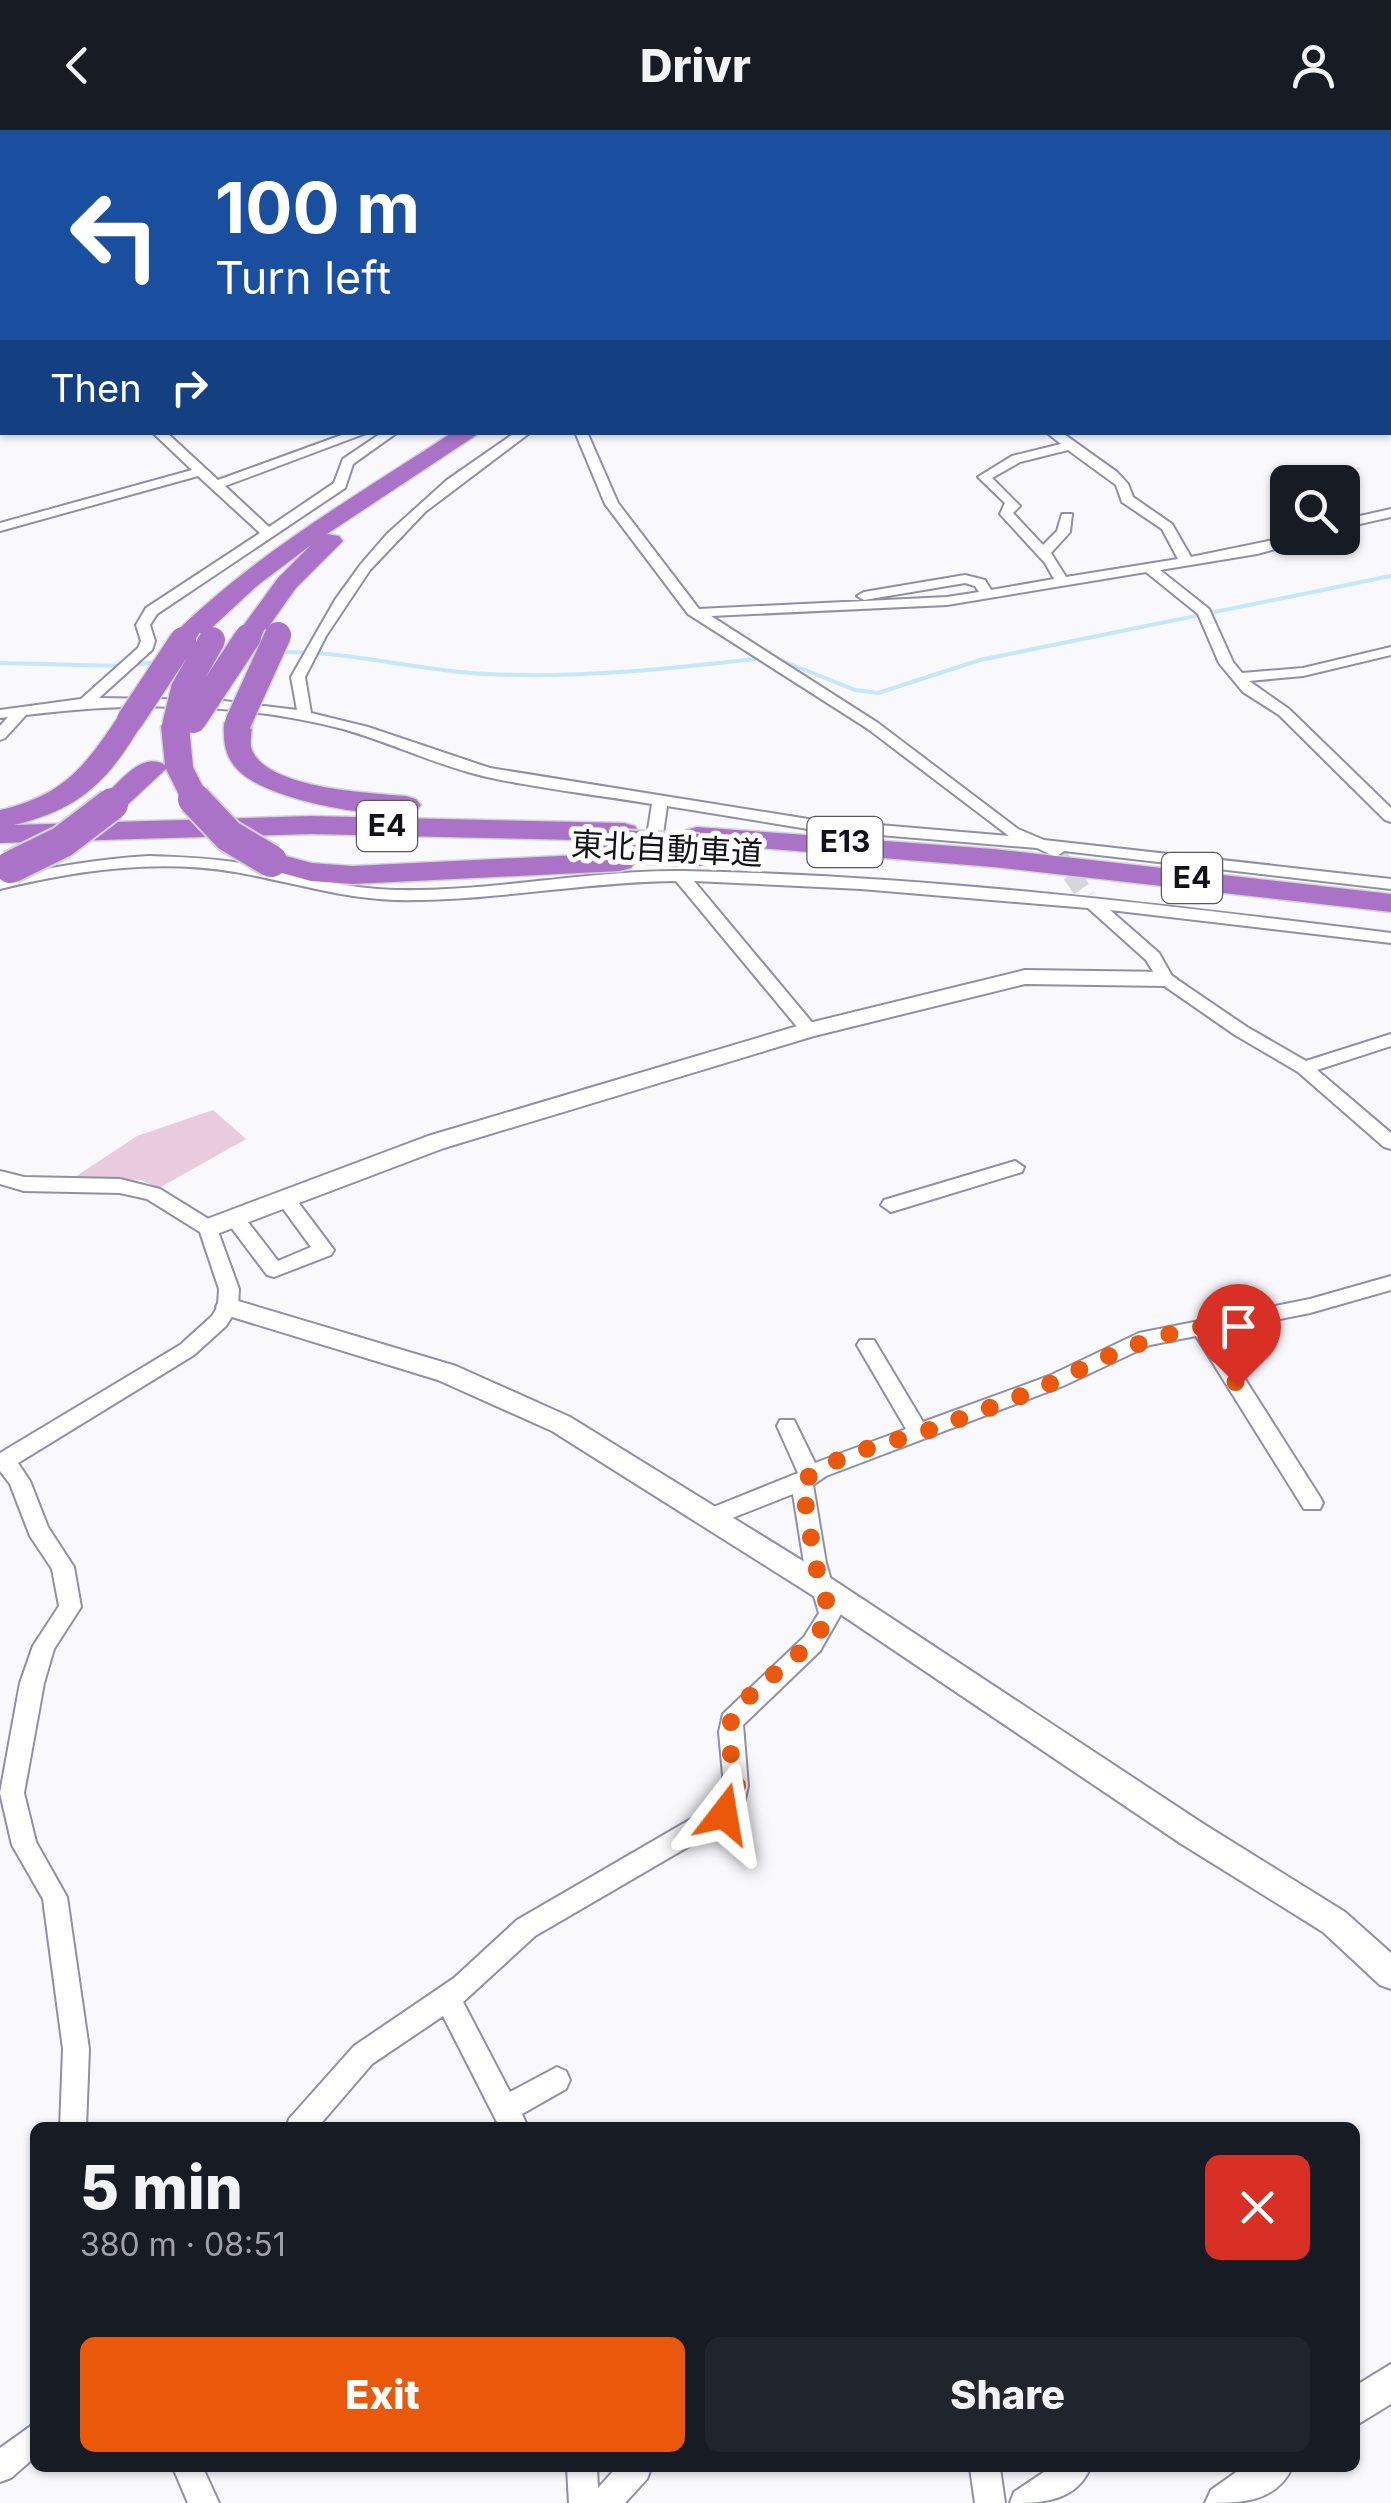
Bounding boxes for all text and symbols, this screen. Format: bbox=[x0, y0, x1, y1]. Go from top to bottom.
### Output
icon: back bbox=[50, 38, 105, 93]
text: Drivr bbox=[640, 38, 751, 93]
icon: person bbox=[1286, 38, 1341, 93]
text: 100 m bbox=[215, 165, 420, 250]
icon: left bbox=[50, 170, 180, 300]
text: Turn left bbox=[215, 250, 391, 305]
icon: right bbox=[162, 360, 217, 415]
text: Then bbox=[50, 365, 142, 411]
map controls bbox=[1270, 465, 1360, 555]
button: search bbox=[1270, 465, 1360, 555]
road number: E4 bbox=[357, 801, 417, 851]
road number: E13 bbox=[808, 817, 882, 867]
street label: 東北自動車道 bbox=[570, 824, 764, 873]
road number: E4 bbox=[1162, 853, 1222, 903]
pin bbox=[1196, 1284, 1281, 1387]
icon: arrive bbox=[1211, 1299, 1266, 1354]
position arrow bbox=[672, 1762, 776, 1866]
text: 5 min bbox=[80, 2151, 243, 2223]
button: close bbox=[1205, 2155, 1310, 2260]
text: 380 m · 08:51 bbox=[80, 2225, 286, 2264]
button: Exit bbox=[80, 2337, 685, 2452]
button: Share bbox=[705, 2337, 1310, 2452]

